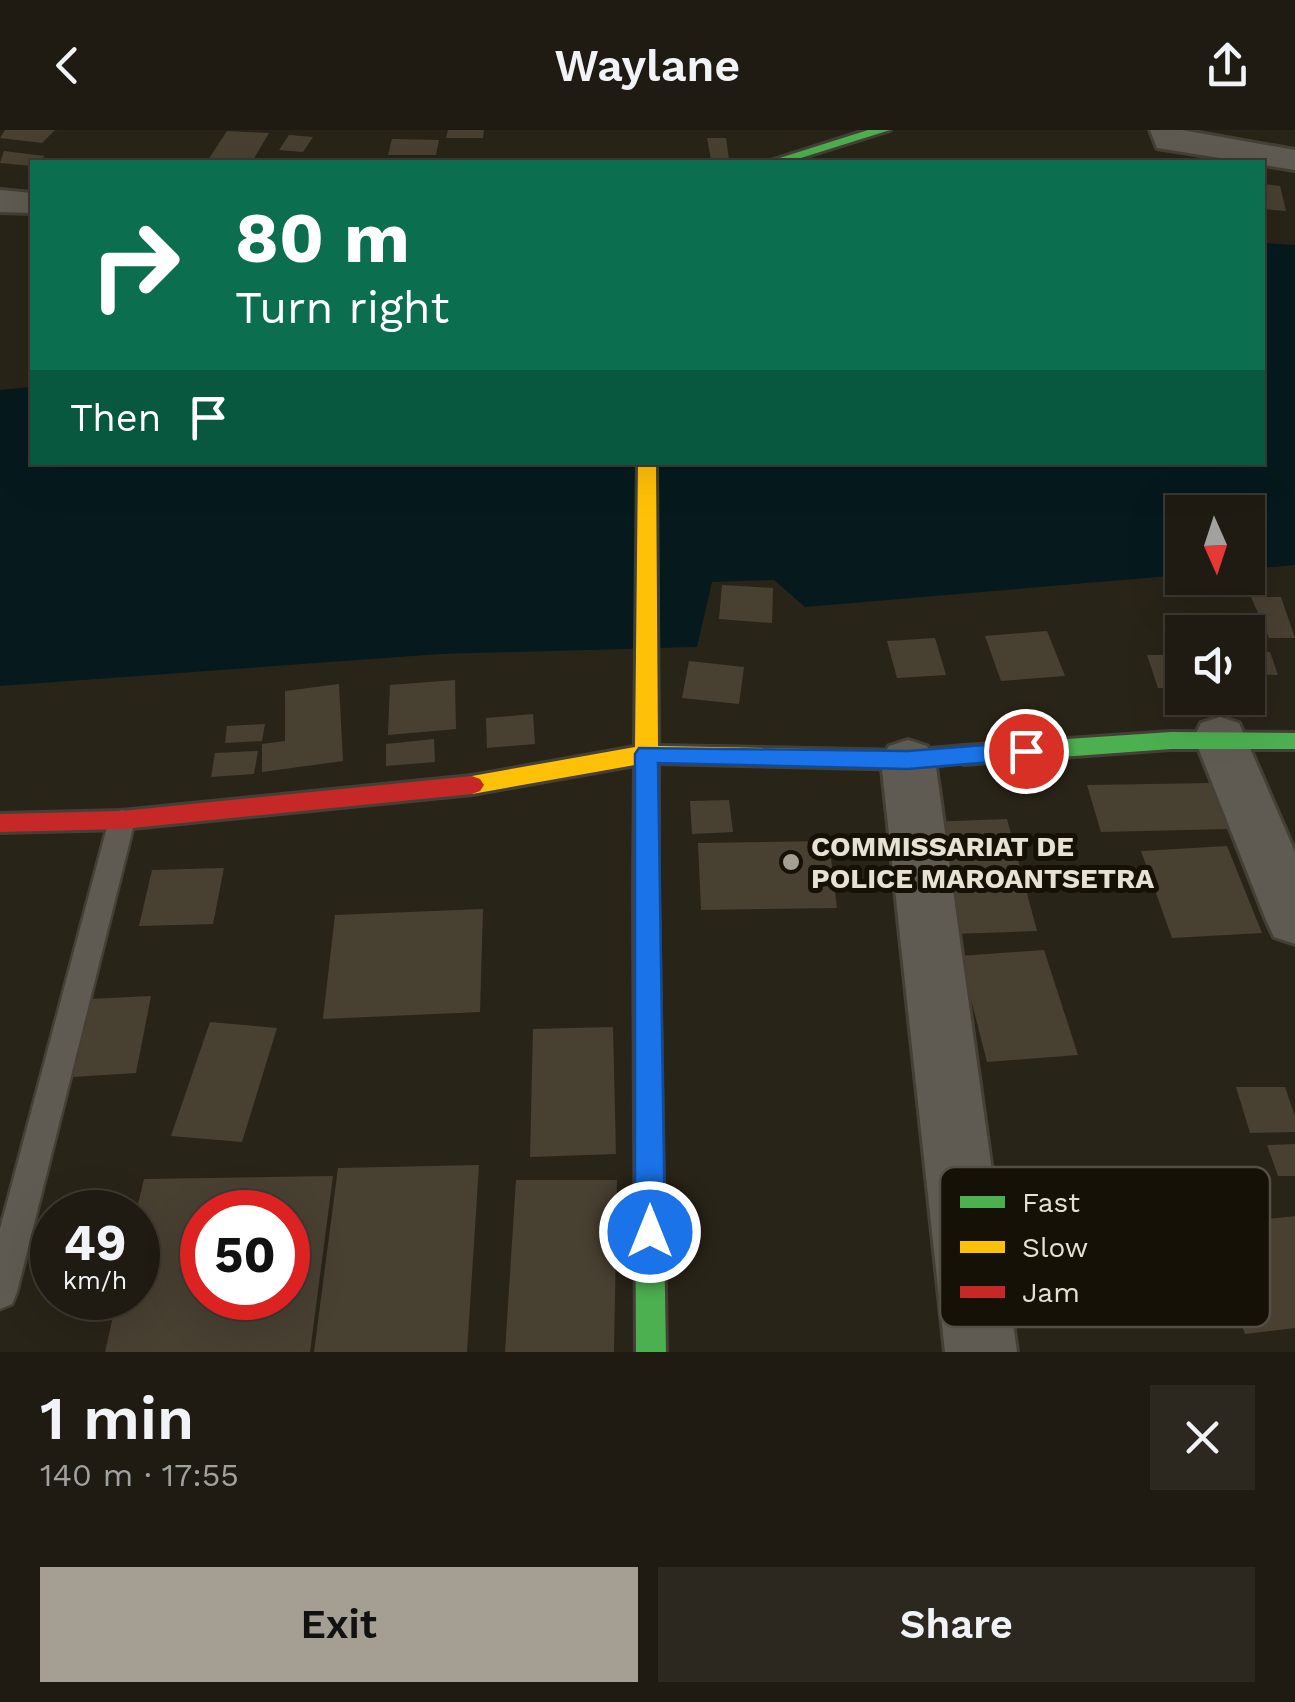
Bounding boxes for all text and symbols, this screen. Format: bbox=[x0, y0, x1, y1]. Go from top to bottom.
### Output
icon: back bbox=[40, 38, 95, 93]
icon: share bbox=[1200, 38, 1255, 93]
text: Waylane bbox=[555, 39, 740, 92]
text: 80 m bbox=[235, 197, 410, 279]
icon: right bbox=[70, 200, 200, 330]
text: Turn right bbox=[235, 281, 449, 334]
icon: arrive bbox=[181, 390, 236, 445]
text: Then bbox=[70, 396, 161, 440]
north arrow bbox=[1165, 495, 1265, 595]
map controls bbox=[1165, 495, 1265, 715]
button: sound bbox=[1165, 615, 1265, 715]
pin bbox=[984, 709, 1069, 794]
icon: arrive bbox=[999, 724, 1054, 779]
place label: COMMISSARIAT DE POLICE MAROANTSETRA bbox=[811, 830, 1154, 895]
marker: COMMISSARIAT DE POLICE MAROANTSETRA bbox=[780, 851, 802, 873]
legend bbox=[940, 1167, 1270, 1327]
position arrow bbox=[598, 1180, 702, 1284]
text: Fast bbox=[1022, 1186, 1080, 1219]
speed limit sign: 50 bbox=[180, 1190, 310, 1320]
text: 49 bbox=[63, 1213, 127, 1272]
text: Slow bbox=[1022, 1231, 1088, 1264]
text: km/h bbox=[63, 1266, 127, 1295]
text: Jam bbox=[1022, 1276, 1080, 1309]
text: 1 min bbox=[40, 1383, 194, 1454]
button: close bbox=[1150, 1385, 1255, 1490]
text: 140 m · 17:55 bbox=[40, 1456, 239, 1494]
button: Exit bbox=[40, 1567, 638, 1682]
button: Share bbox=[658, 1567, 1255, 1682]

